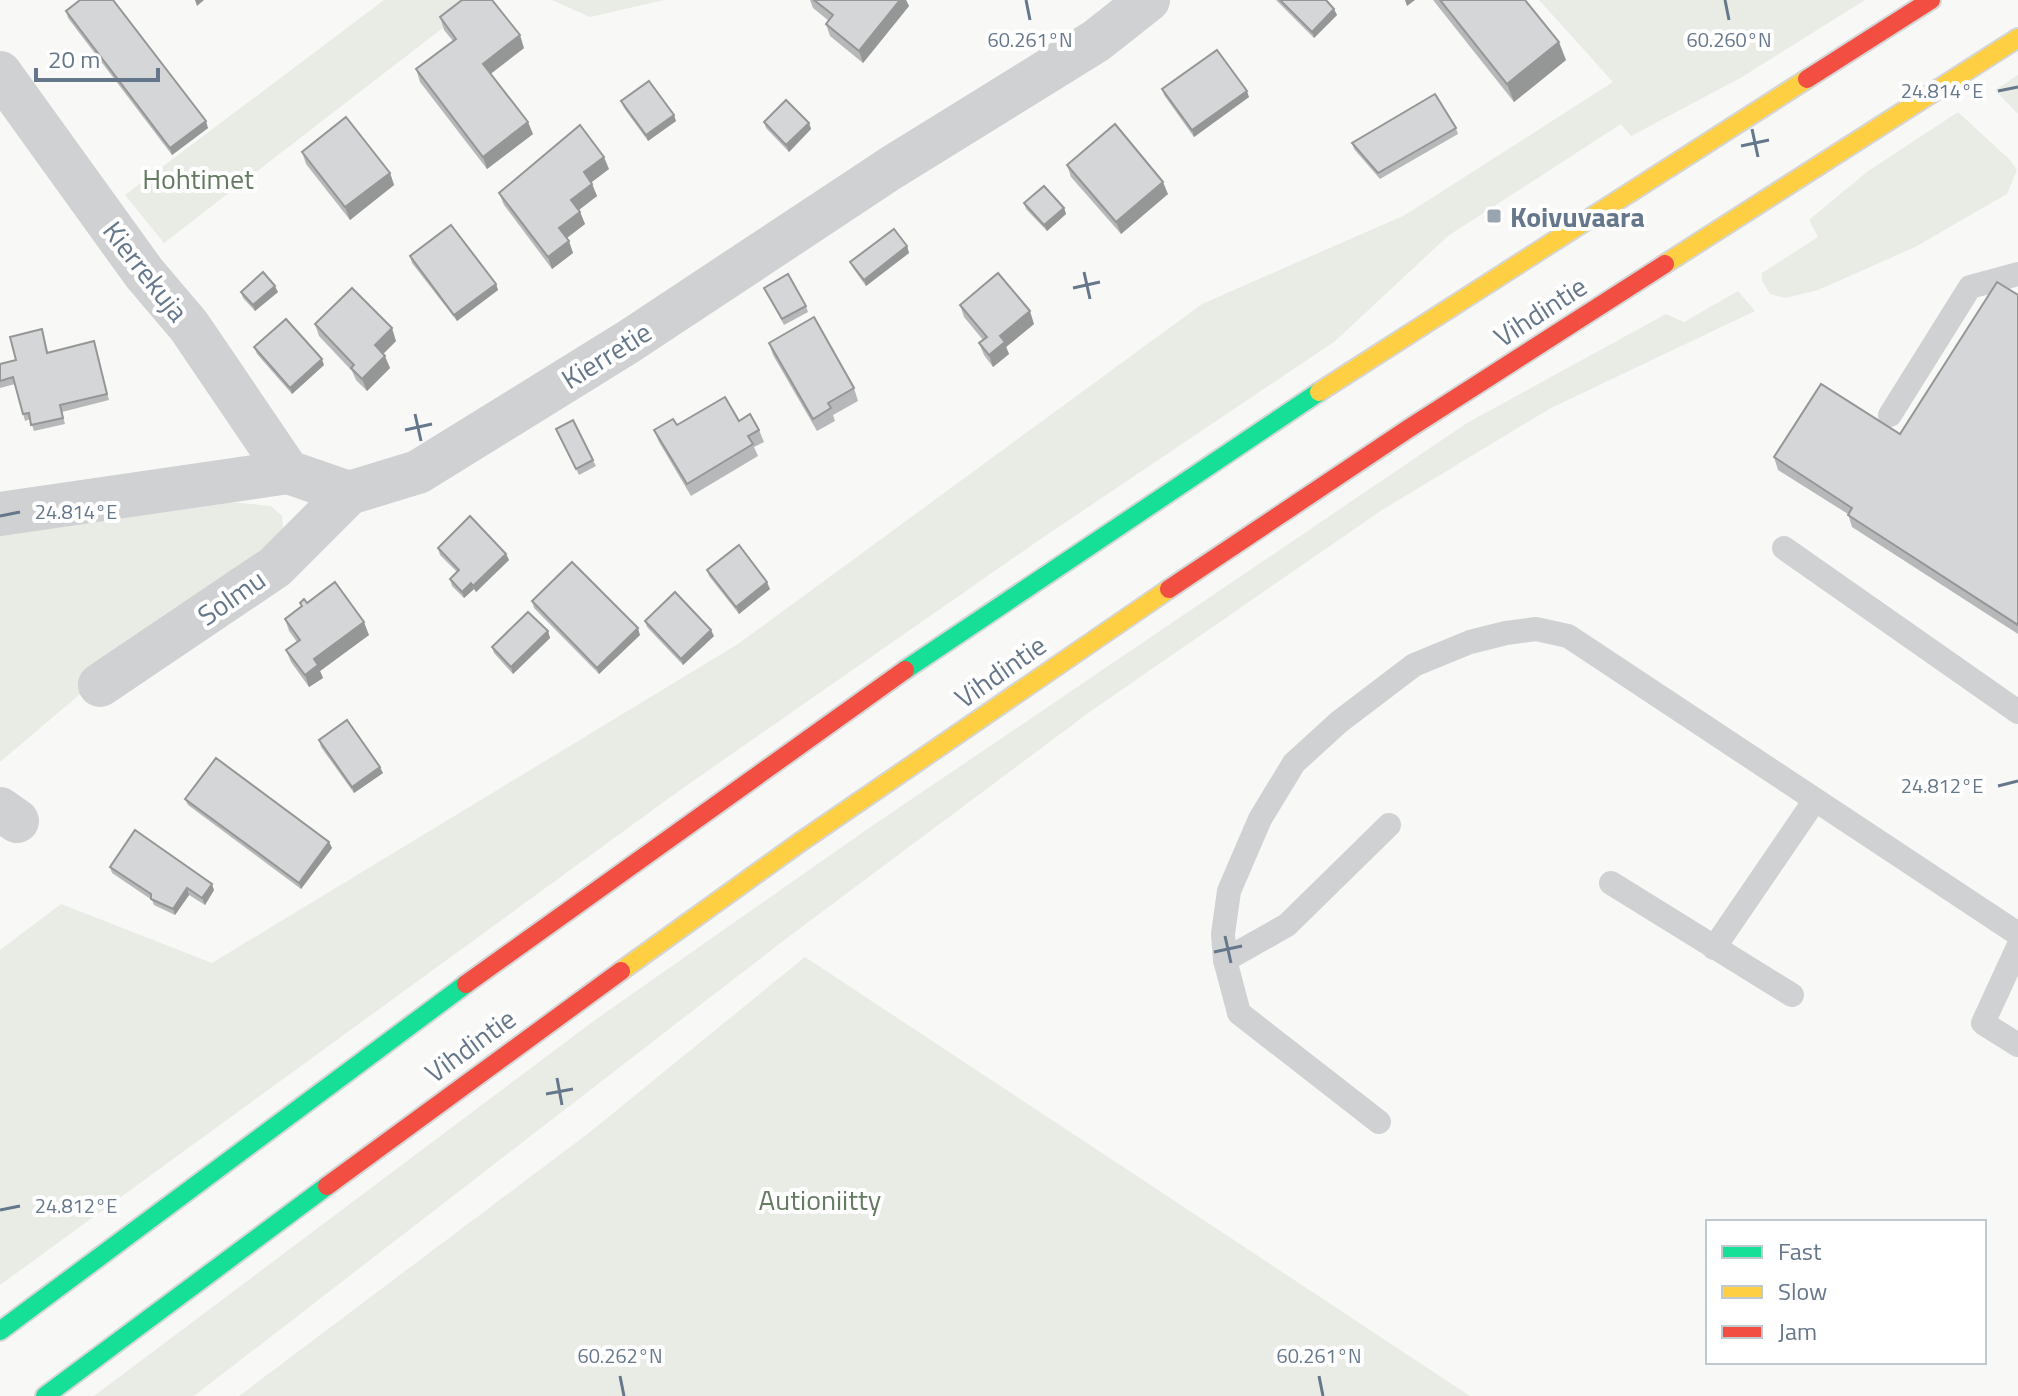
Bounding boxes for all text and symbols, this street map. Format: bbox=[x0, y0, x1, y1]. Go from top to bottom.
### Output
text: 60.261°N bbox=[987, 24, 1073, 55]
text: 60.260°N bbox=[1686, 24, 1772, 55]
scale bar bbox=[36, 32, 158, 82]
text: 20 m bbox=[48, 41, 100, 77]
text: 24.814°E bbox=[1901, 75, 1983, 106]
park label: Hohtimet bbox=[142, 157, 254, 200]
place label: Koivuvaara bbox=[1510, 195, 1645, 238]
marker: Koivuvaara bbox=[1485, 207, 1503, 225]
street label: Kierrekuja bbox=[93, 211, 199, 331]
street label: Vihdintie bbox=[1485, 265, 1595, 357]
street label: Kierretie bbox=[552, 310, 660, 400]
text: 24.814°E bbox=[35, 496, 117, 527]
street label: Solmu bbox=[188, 558, 274, 636]
street label: Vihdintie bbox=[945, 624, 1055, 718]
text: 24.812°E bbox=[1901, 770, 1983, 801]
street label: Vihdintie bbox=[416, 997, 524, 1093]
park label: Autioniitty bbox=[759, 1178, 881, 1221]
text: 24.812°E bbox=[35, 1190, 117, 1221]
legend bbox=[1706, 1220, 1986, 1364]
text: Fast bbox=[1778, 1233, 1822, 1269]
text: Slow bbox=[1778, 1273, 1827, 1309]
text: Jam bbox=[1778, 1313, 1817, 1349]
text: 60.262°N bbox=[577, 1340, 663, 1371]
text: 60.261°N bbox=[1276, 1340, 1362, 1371]

